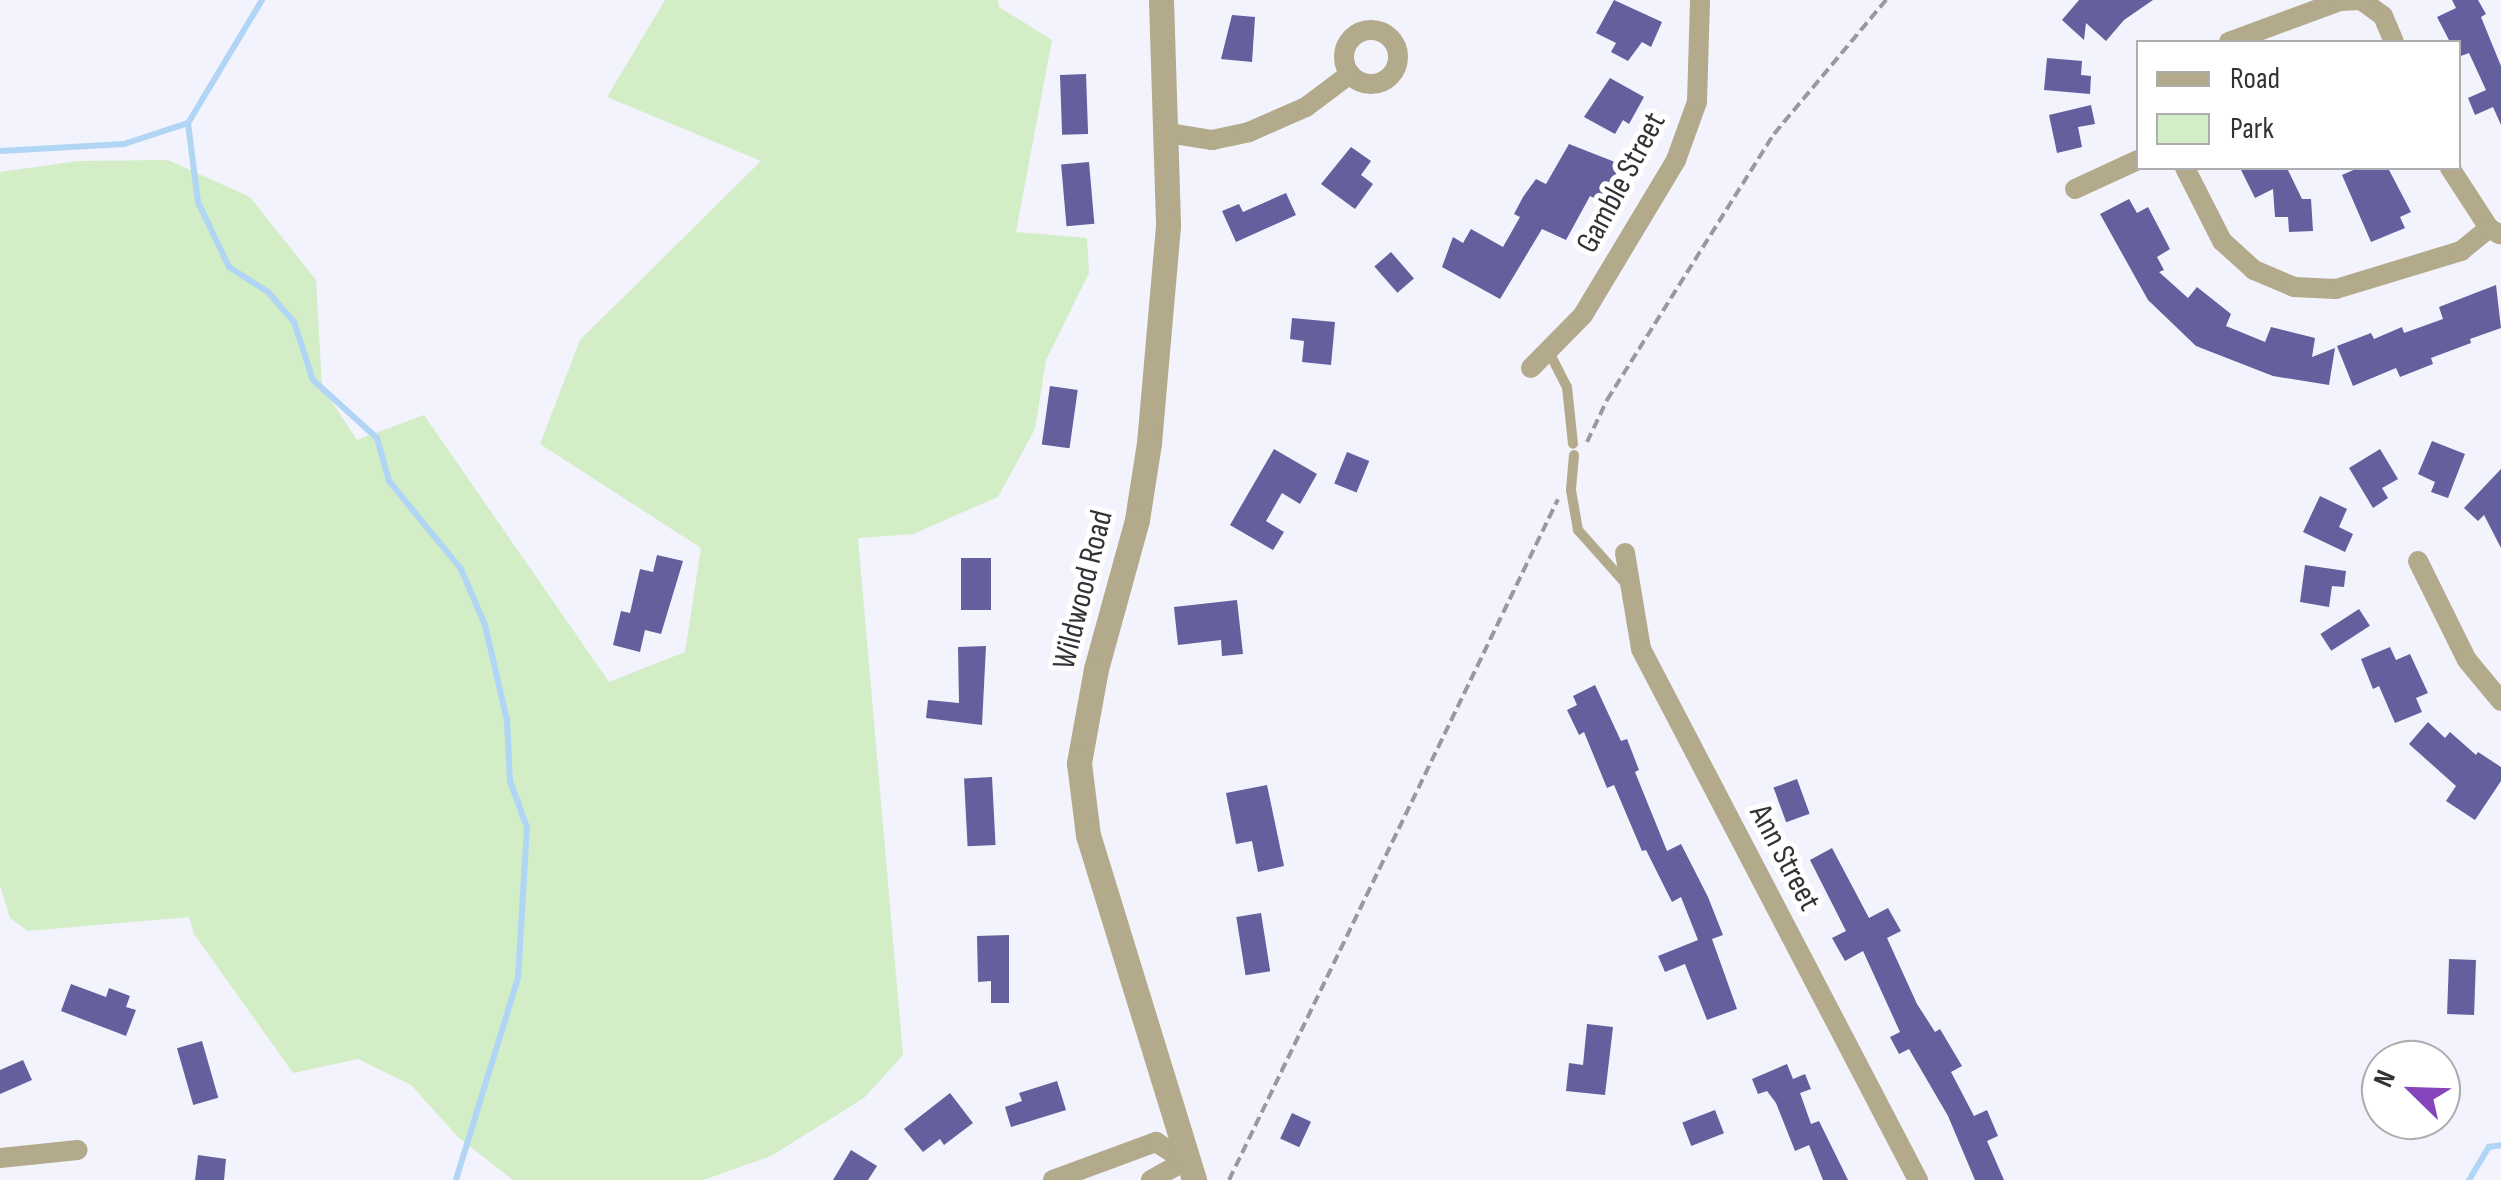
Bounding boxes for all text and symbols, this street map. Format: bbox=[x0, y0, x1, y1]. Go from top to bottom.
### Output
legend bbox=[2136, 40, 2461, 170]
text: Road bbox=[2230, 61, 2280, 97]
street label: Gamble Street bbox=[1569, 106, 1675, 260]
text: Park bbox=[2230, 111, 2274, 147]
street label: Wildwood Road bbox=[1046, 507, 1122, 673]
street label: Ann Street bbox=[1740, 799, 1828, 917]
north arrow bbox=[2361, 1040, 2461, 1140]
text: N bbox=[2367, 1066, 2403, 1092]

